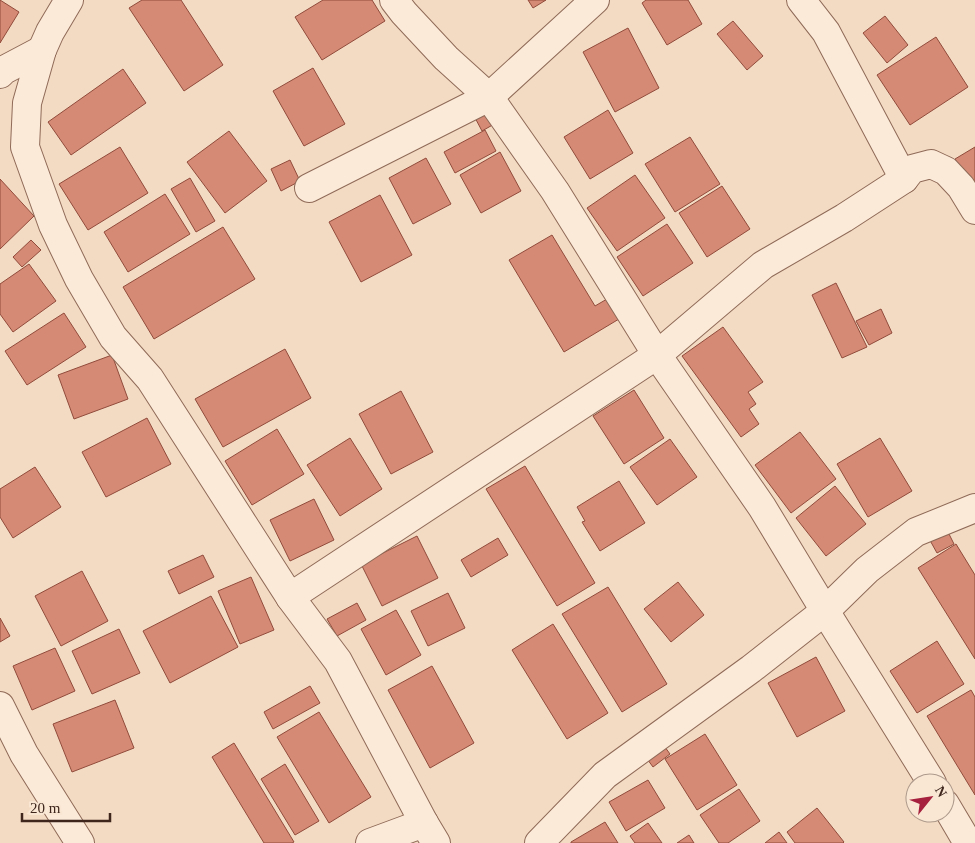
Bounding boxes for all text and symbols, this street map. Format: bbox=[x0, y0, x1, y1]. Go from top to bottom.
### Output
north arrow bbox=[905, 773, 955, 823]
text: N bbox=[932, 784, 950, 800]
scale bar bbox=[22, 790, 110, 822]
text: 20 m bbox=[30, 800, 61, 816]

